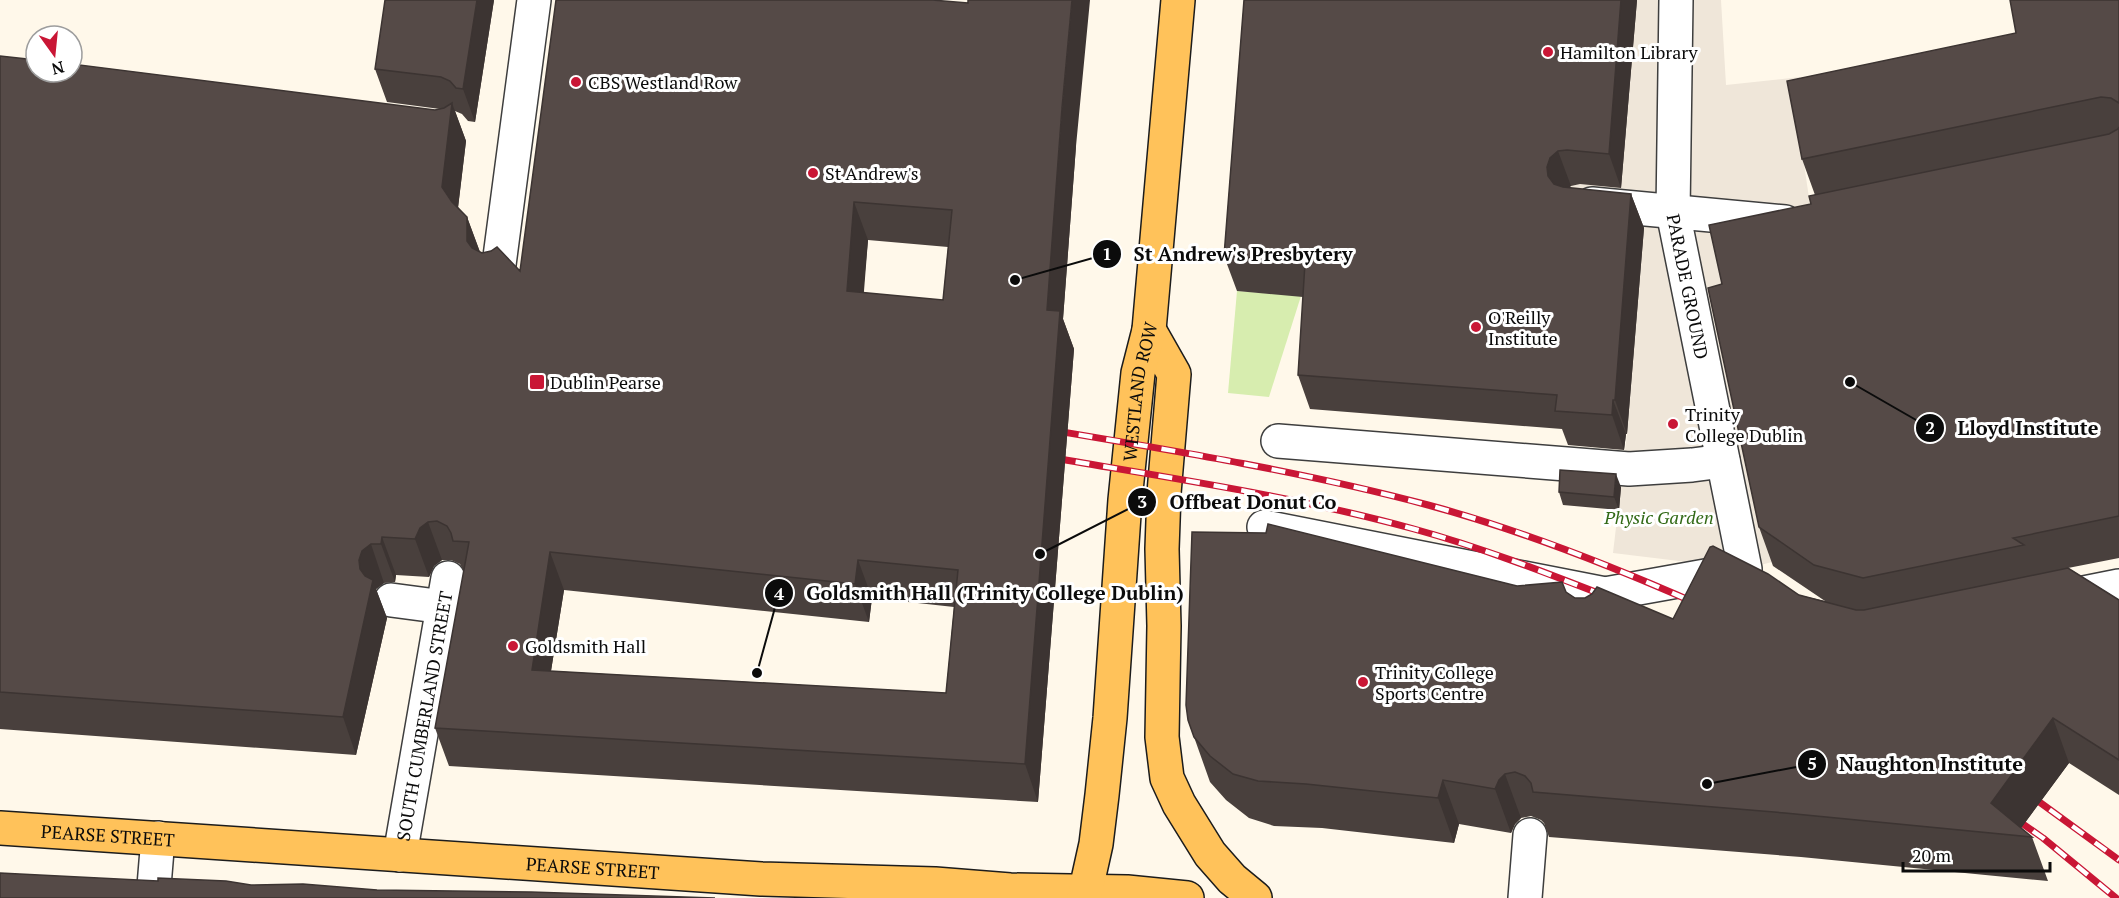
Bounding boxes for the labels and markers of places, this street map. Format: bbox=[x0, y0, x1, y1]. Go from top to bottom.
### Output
place label: Hamilton Library bbox=[1560, 40, 1699, 64]
marker: Hamilton Library bbox=[1541, 45, 1555, 59]
place label: CBS Westland Row bbox=[588, 70, 738, 94]
marker: CBS Westland Row bbox=[569, 75, 583, 89]
place label: St Andrew's bbox=[825, 161, 919, 185]
marker: St Andrew's bbox=[806, 166, 820, 180]
callout: St Andrew's Presbytery bbox=[1092, 235, 1365, 273]
place label: O'Reilly Institute bbox=[1488, 305, 1558, 350]
marker: O'Reilly Institute bbox=[1469, 320, 1483, 334]
place label: Dublin Pearse bbox=[550, 370, 661, 394]
marker: Dublin Pearse bbox=[528, 373, 546, 391]
place label: Trinity College Dublin bbox=[1685, 402, 1804, 447]
callout: Lloyd Institute bbox=[1915, 409, 2110, 447]
marker: Trinity College Dublin bbox=[1666, 417, 1680, 431]
callout: Offbeat Donut Co bbox=[1127, 483, 1348, 521]
callout: Goldsmith Hall (Trinity College Dublin) bbox=[764, 574, 1196, 612]
place label: Goldsmith Hall bbox=[525, 634, 646, 658]
marker: Goldsmith Hall bbox=[506, 639, 520, 653]
place label: Trinity College Sports Centre bbox=[1375, 660, 1494, 705]
marker: Trinity College Sports Centre bbox=[1356, 675, 1370, 689]
callout: Naughton Institute bbox=[1797, 745, 2035, 783]

